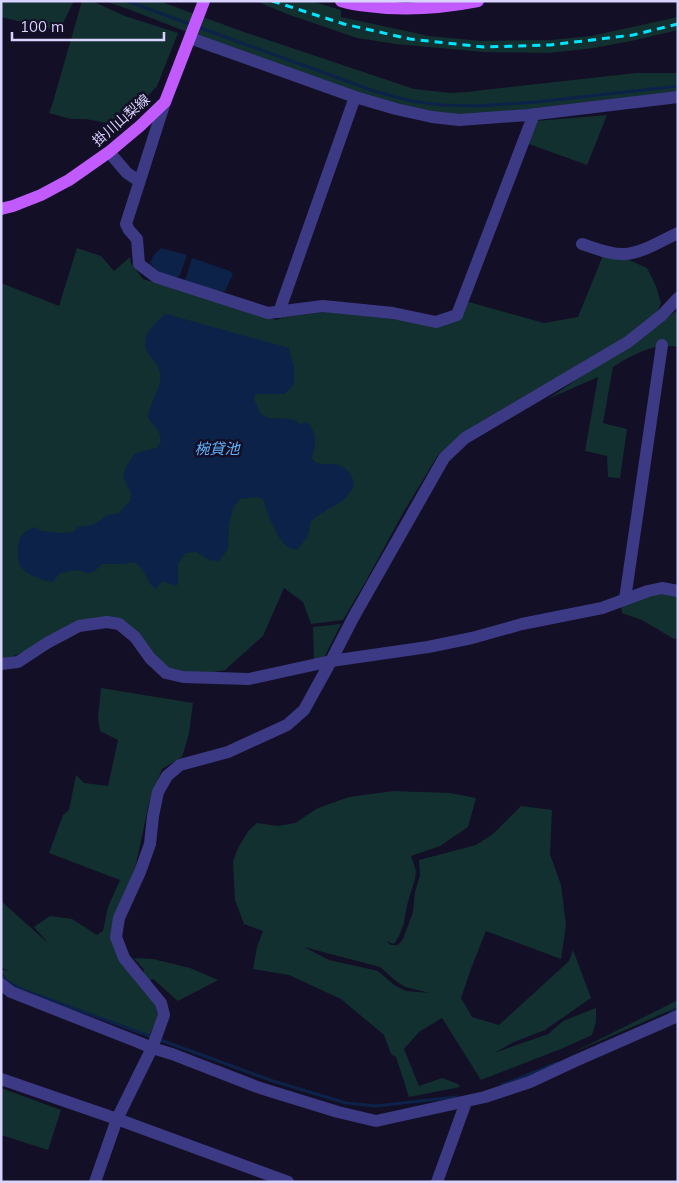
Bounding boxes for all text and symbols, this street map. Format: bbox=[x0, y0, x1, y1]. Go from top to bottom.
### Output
scale bar bbox=[12, 10, 165, 42]
text: 100 m bbox=[20, 17, 64, 36]
street label: 掛川山梨線 bbox=[89, 90, 153, 150]
water label: 椀貸池 bbox=[194, 439, 241, 458]

